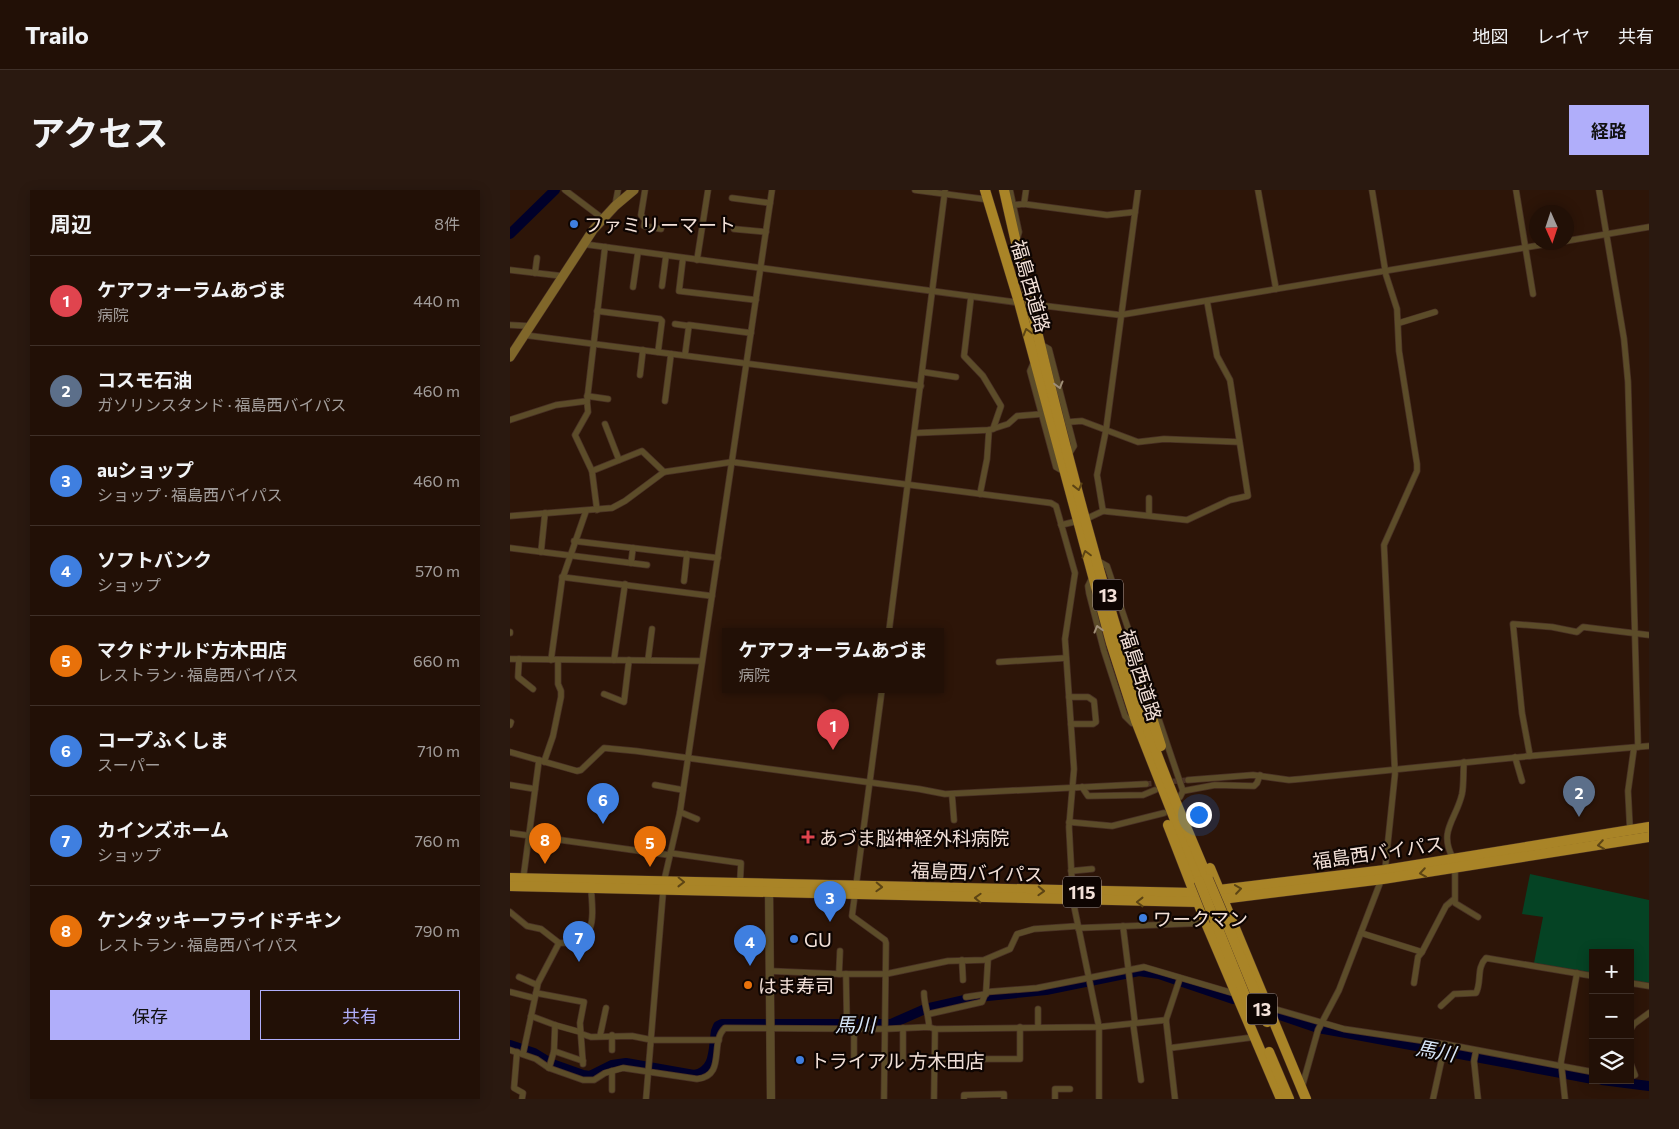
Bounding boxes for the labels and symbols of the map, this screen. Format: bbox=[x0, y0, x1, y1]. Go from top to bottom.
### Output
north arrow bbox=[1529, 205, 1574, 250]
place label: ファミリーマート bbox=[584, 213, 736, 236]
marker: ファミリーマート bbox=[568, 218, 580, 230]
street label: 福島西道路 bbox=[1007, 237, 1055, 335]
one-way arrow bbox=[1022, 327, 1033, 336]
one-way arrow bbox=[1053, 381, 1064, 390]
one-way arrow bbox=[1072, 482, 1083, 491]
one-way arrow bbox=[1081, 550, 1092, 559]
road number: 13 bbox=[1093, 580, 1123, 610]
one-way arrow bbox=[1093, 624, 1104, 633]
street label: 福島西道路 bbox=[1115, 626, 1167, 724]
pin: 1 bbox=[817, 709, 849, 750]
pin: 2 bbox=[1563, 776, 1595, 817]
pin: 6 bbox=[587, 783, 619, 824]
your location bbox=[1186, 802, 1212, 828]
pin: 8 bbox=[529, 823, 561, 864]
pin: 5 bbox=[634, 826, 666, 867]
place label: あづま脳神経外科病院 bbox=[819, 826, 1009, 849]
marker: あづま脳神経外科病院 bbox=[801, 830, 815, 844]
street label: 福島西バイパス bbox=[1311, 831, 1445, 873]
one-way arrow bbox=[1596, 839, 1605, 849]
street label: 福島西バイパス bbox=[910, 858, 1044, 886]
one-way arrow bbox=[1419, 867, 1427, 877]
road number: 115 bbox=[1063, 876, 1101, 908]
one-way arrow bbox=[678, 877, 685, 887]
pin: 3 bbox=[814, 881, 846, 922]
one-way arrow bbox=[875, 881, 883, 892]
one-way arrow bbox=[1235, 884, 1243, 895]
one-way arrow bbox=[1038, 886, 1045, 896]
one-way arrow bbox=[973, 893, 981, 903]
one-way arrow bbox=[1136, 897, 1144, 907]
place label: ワークマン bbox=[1153, 907, 1248, 930]
marker: ワークマン bbox=[1137, 912, 1149, 924]
pin: 7 bbox=[563, 921, 595, 962]
pin: 4 bbox=[734, 925, 766, 966]
place label: GU bbox=[804, 928, 832, 951]
marker: GU bbox=[788, 933, 800, 945]
place label: はま寿司 bbox=[758, 974, 834, 997]
marker: はま寿司 bbox=[742, 979, 754, 991]
road number: 13 bbox=[1247, 994, 1277, 1024]
water label: 馬川 bbox=[835, 1012, 877, 1036]
water label: 馬川 bbox=[1414, 1035, 1460, 1066]
place label: トライアル 方木田店 bbox=[810, 1049, 984, 1072]
marker: トライアル 方木田店 bbox=[794, 1054, 806, 1066]

